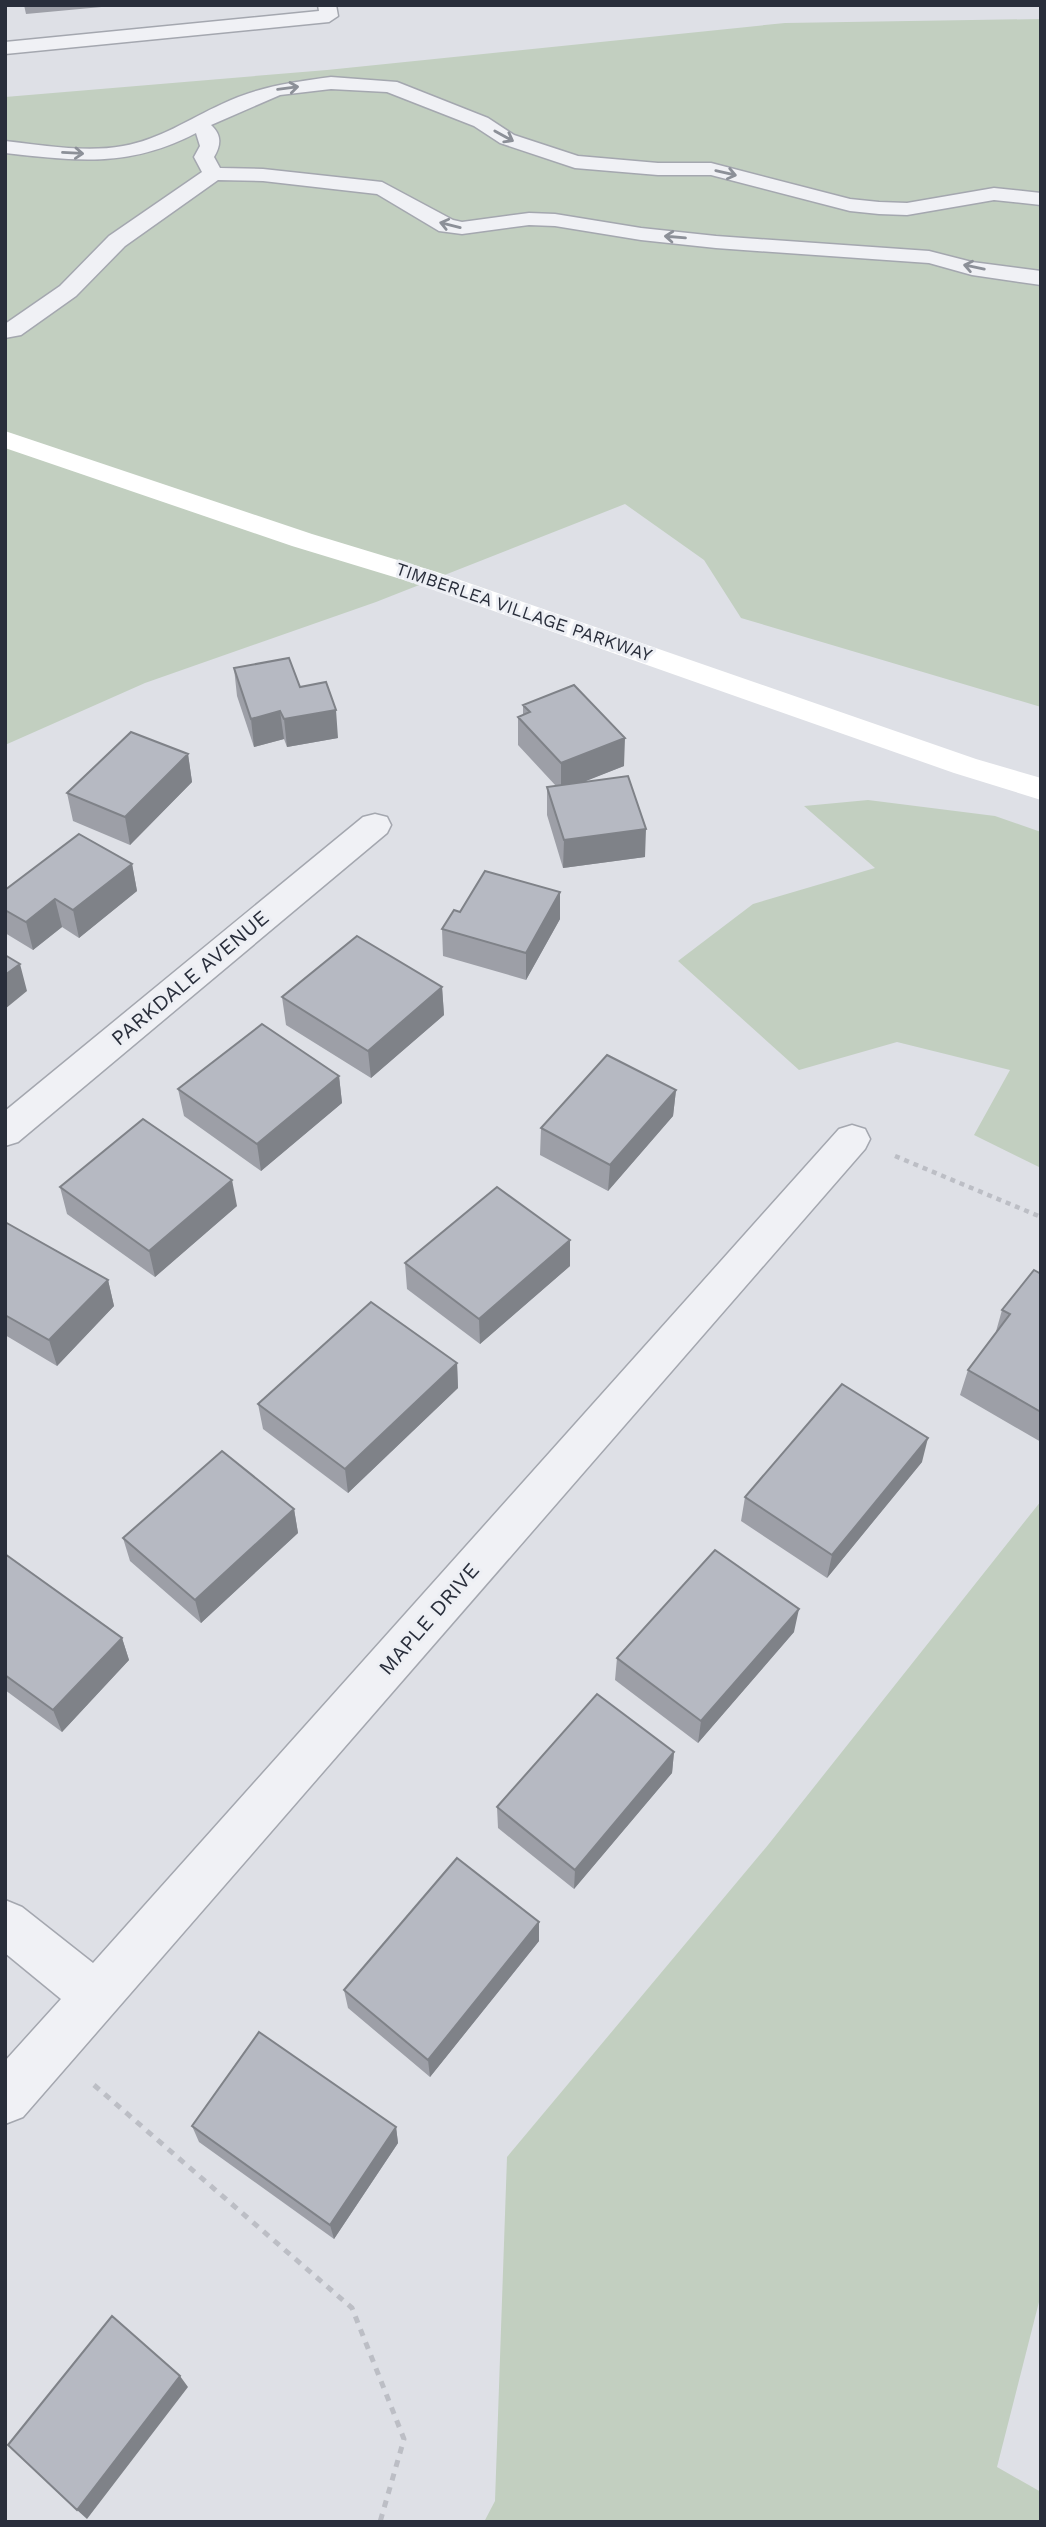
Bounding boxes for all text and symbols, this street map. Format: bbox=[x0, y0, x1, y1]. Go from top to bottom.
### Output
one-way arrow bbox=[276, 82, 298, 95]
one-way arrow bbox=[493, 129, 513, 143]
one-way arrow bbox=[61, 147, 84, 160]
one-way arrow bbox=[714, 166, 737, 180]
one-way arrow bbox=[439, 218, 461, 231]
one-way arrow bbox=[664, 230, 687, 243]
one-way arrow bbox=[963, 260, 986, 274]
street label: TIMBERLEA VILLAGE PARKWAY bbox=[393, 558, 656, 666]
street label: PARKDALE AVENUE bbox=[106, 905, 273, 1051]
street label: MAPLE DRIVE bbox=[373, 1558, 484, 1680]

